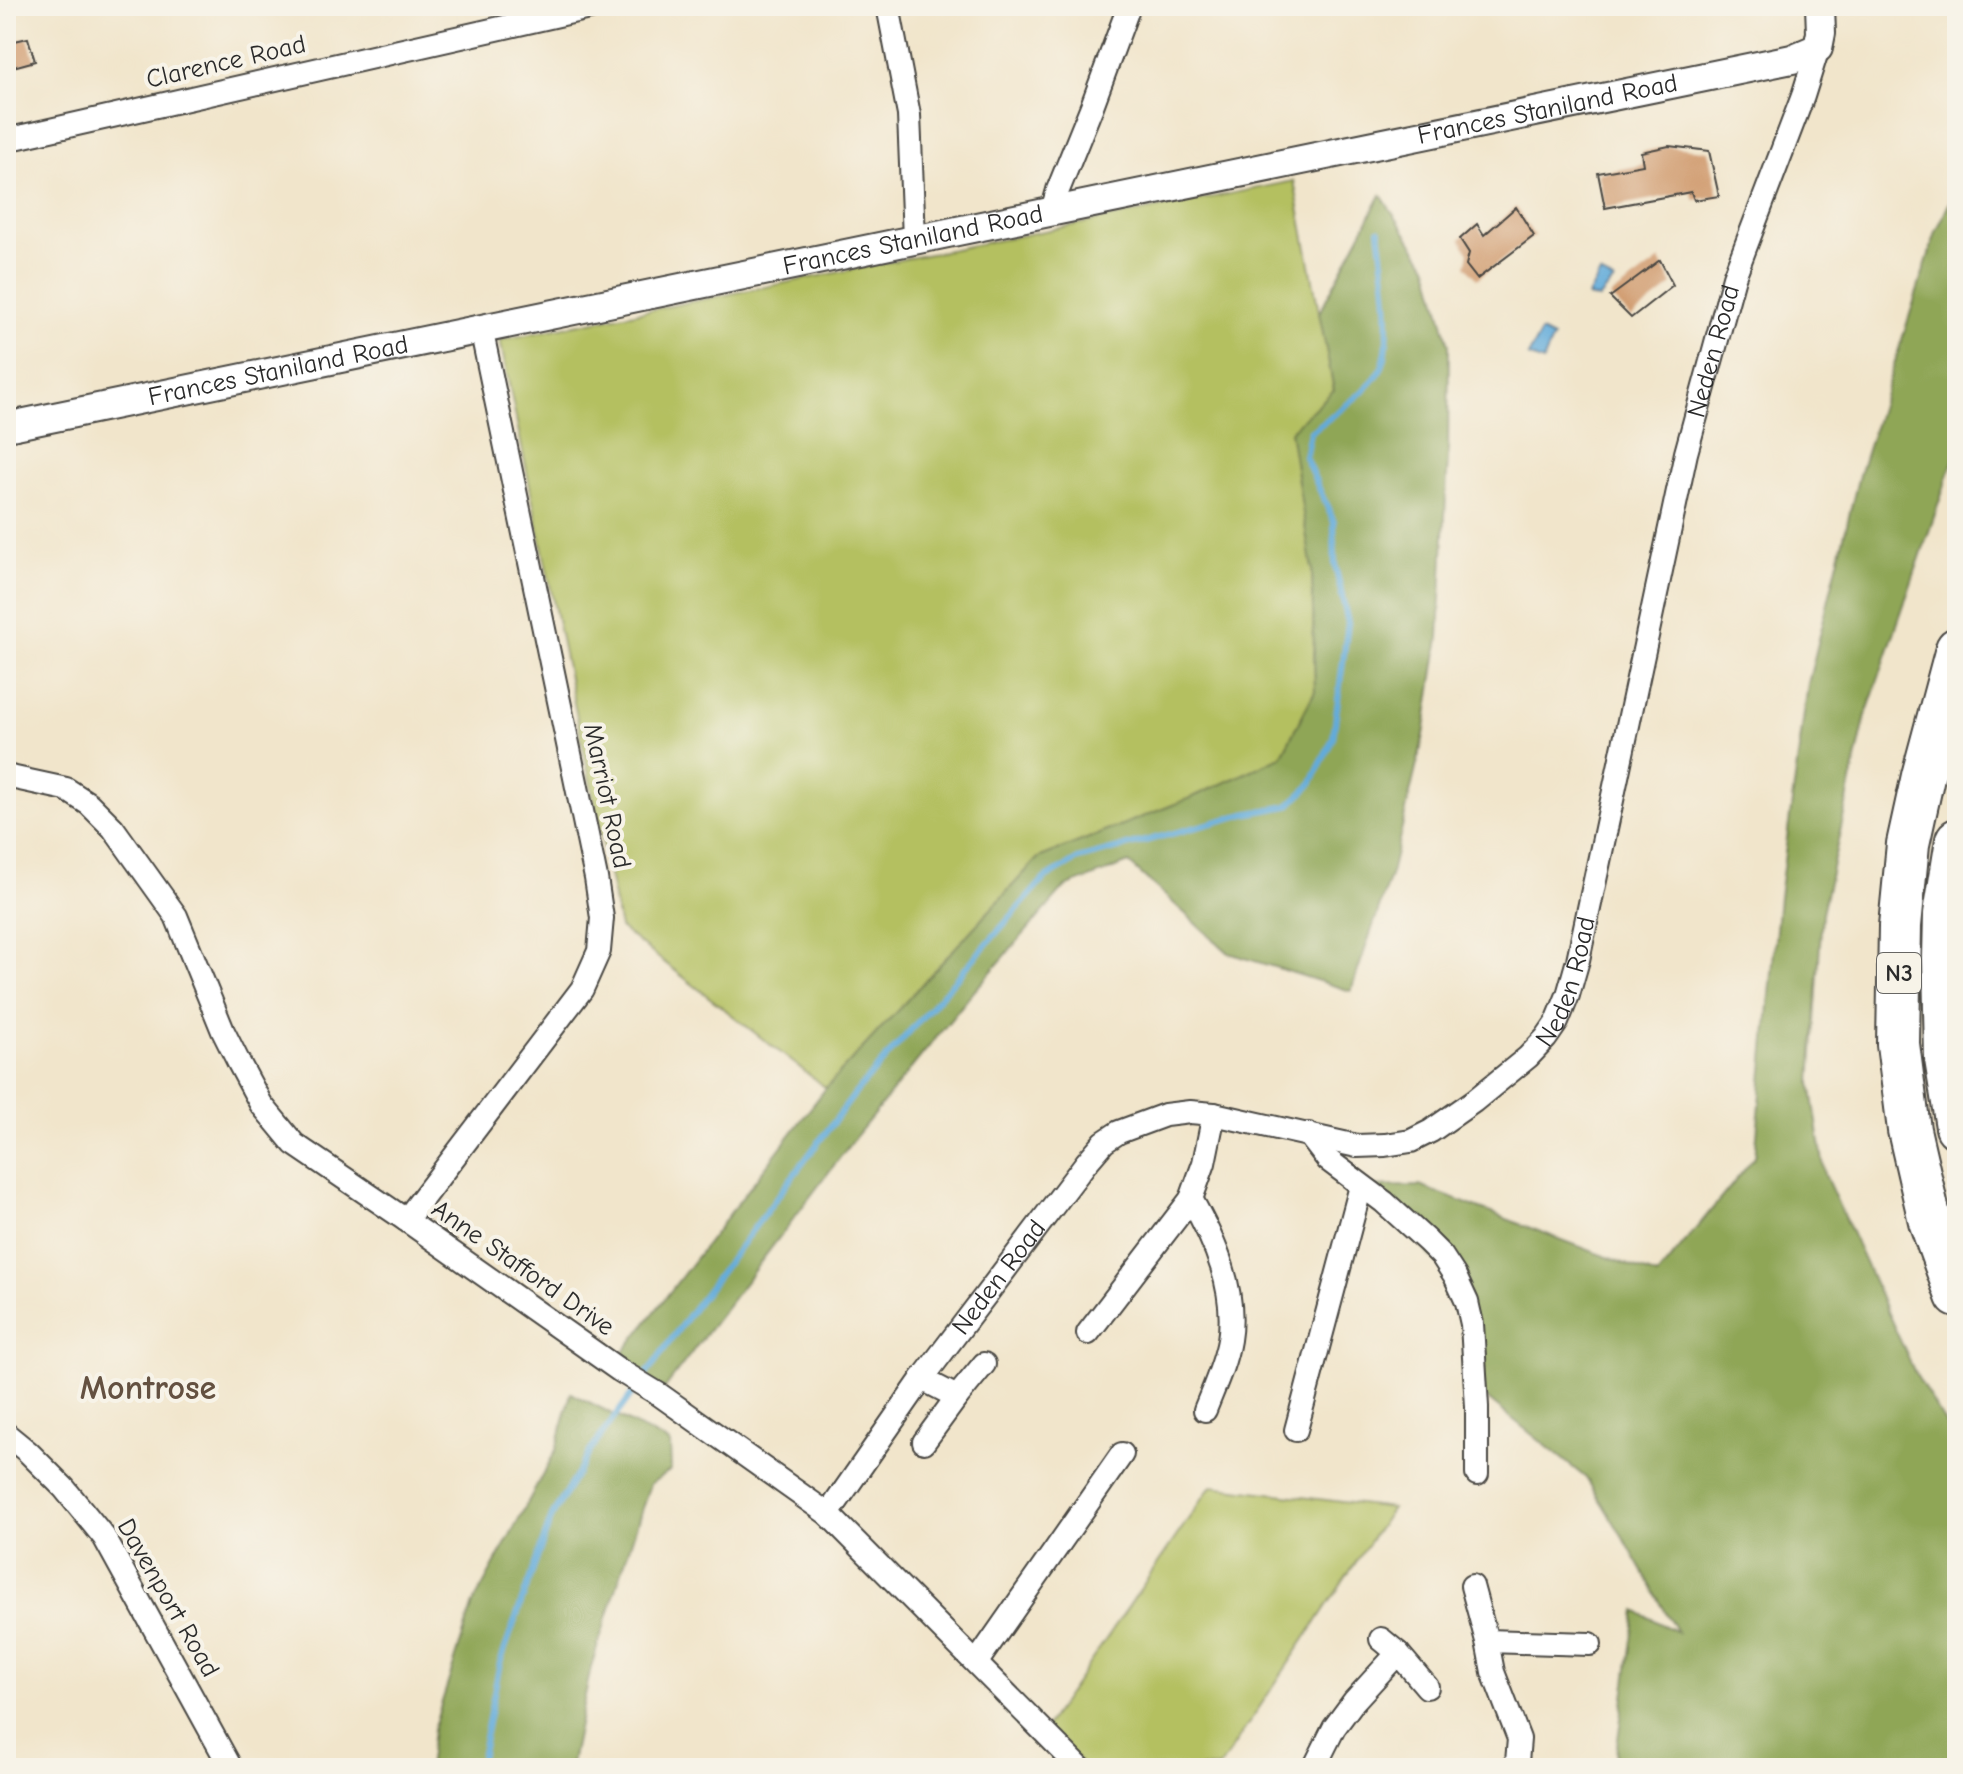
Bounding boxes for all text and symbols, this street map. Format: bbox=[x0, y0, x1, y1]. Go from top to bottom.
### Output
street label: Clarence Road bbox=[143, 29, 309, 95]
street label: Frances Staniland Road bbox=[1415, 68, 1680, 151]
street label: Frances Staniland Road bbox=[780, 199, 1046, 282]
street label: Neden Road bbox=[1681, 282, 1746, 421]
street label: Frances Staniland Road bbox=[146, 330, 411, 412]
street label: Marriot Road bbox=[577, 721, 637, 871]
street label: Neden Road bbox=[1530, 914, 1602, 1052]
road number: N3 bbox=[1877, 953, 1921, 993]
street label: Anne Stafford Drive bbox=[426, 1194, 620, 1342]
street label: Neden Road bbox=[946, 1214, 1052, 1341]
district label: Montrose bbox=[80, 1368, 216, 1408]
street label: Davenport Road bbox=[111, 1514, 225, 1682]

